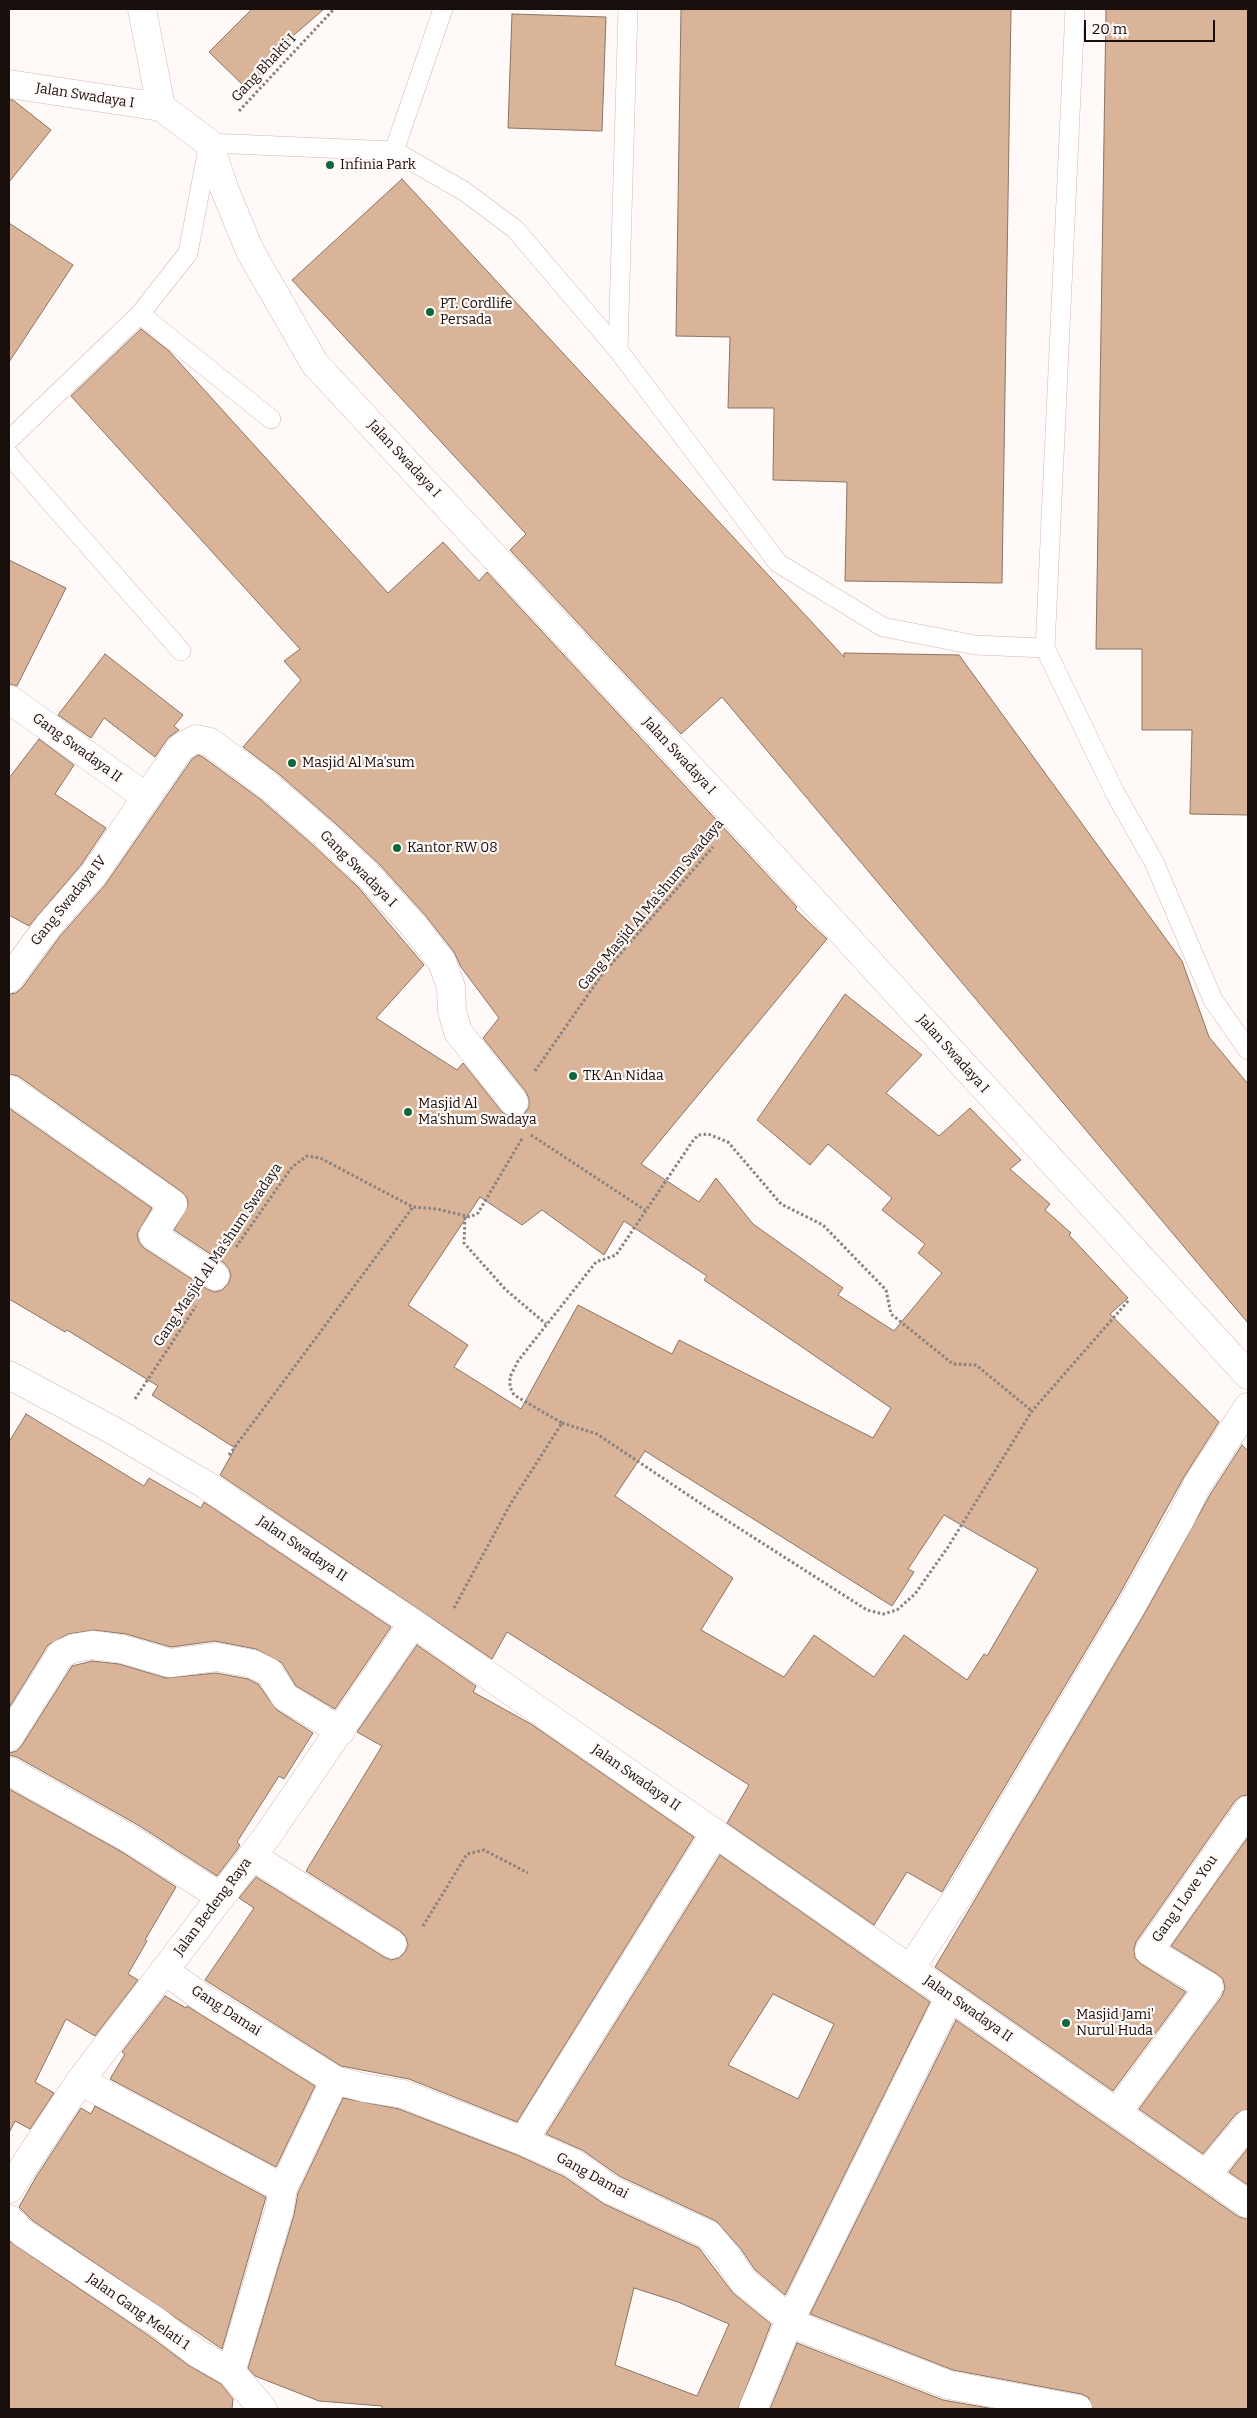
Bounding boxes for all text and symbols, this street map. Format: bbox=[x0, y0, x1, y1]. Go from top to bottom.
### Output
scale bar bbox=[1087, 10, 1218, 42]
text: 20 m bbox=[1092, 20, 1127, 38]
street label: Gang Bhakti I bbox=[228, 30, 300, 106]
street label: Jalan Swadaya I bbox=[35, 80, 135, 112]
place label: Infinia Park bbox=[340, 157, 416, 173]
marker: Infinia Park bbox=[324, 159, 336, 171]
place label: PT. Cordlife Persada bbox=[440, 296, 512, 328]
marker: PT. Cordlife Persada bbox=[424, 306, 436, 318]
street label: Jalan Swadaya I bbox=[364, 417, 444, 501]
street label: Gang Swadaya II bbox=[29, 710, 125, 786]
street label: Jalan Swadaya I bbox=[639, 714, 719, 798]
place label: Masjid Al Ma'sum bbox=[302, 755, 415, 771]
marker: Masjid Al Ma'sum bbox=[286, 757, 298, 769]
street label: Gang Masjid Al Ma'shum Swadaya bbox=[574, 816, 728, 994]
street label: Gang Swadaya I bbox=[316, 827, 400, 911]
place label: Kantor RW 08 bbox=[407, 840, 498, 856]
marker: Kantor RW 08 bbox=[391, 842, 403, 854]
street label: Gang Swadaya IV bbox=[28, 853, 110, 949]
street label: Jalan Swadaya I bbox=[913, 1011, 993, 1097]
place label: TK An Nidaa bbox=[583, 1068, 664, 1084]
marker: TK An Nidaa bbox=[567, 1070, 579, 1082]
place label: Masjid Al Ma'shum Swadaya bbox=[418, 1096, 537, 1128]
marker: Masjid Al Ma'shum Swadaya bbox=[402, 1106, 414, 1118]
street label: Gang Masjid Al Ma'shum Swadaya bbox=[150, 1160, 286, 1350]
street label: Jalan Swadaya II bbox=[254, 1513, 350, 1585]
street label: Jalan Swadaya II bbox=[588, 1741, 684, 1815]
street label: Gang I Love You bbox=[1149, 1852, 1221, 1946]
street label: Jalan Bedeng Raya bbox=[171, 1855, 255, 1959]
street label: Jalan Swadaya II bbox=[920, 1972, 1016, 2046]
street label: Gang Damai bbox=[188, 1982, 264, 2040]
place label: Masjid Jami' Nurul Huda bbox=[1076, 2007, 1154, 2040]
marker: Masjid Jami' Nurul Huda bbox=[1060, 2017, 1072, 2029]
street label: Gang Damai bbox=[553, 2149, 631, 2203]
street label: Jalan Gang Melati 1 bbox=[83, 2270, 193, 2354]

